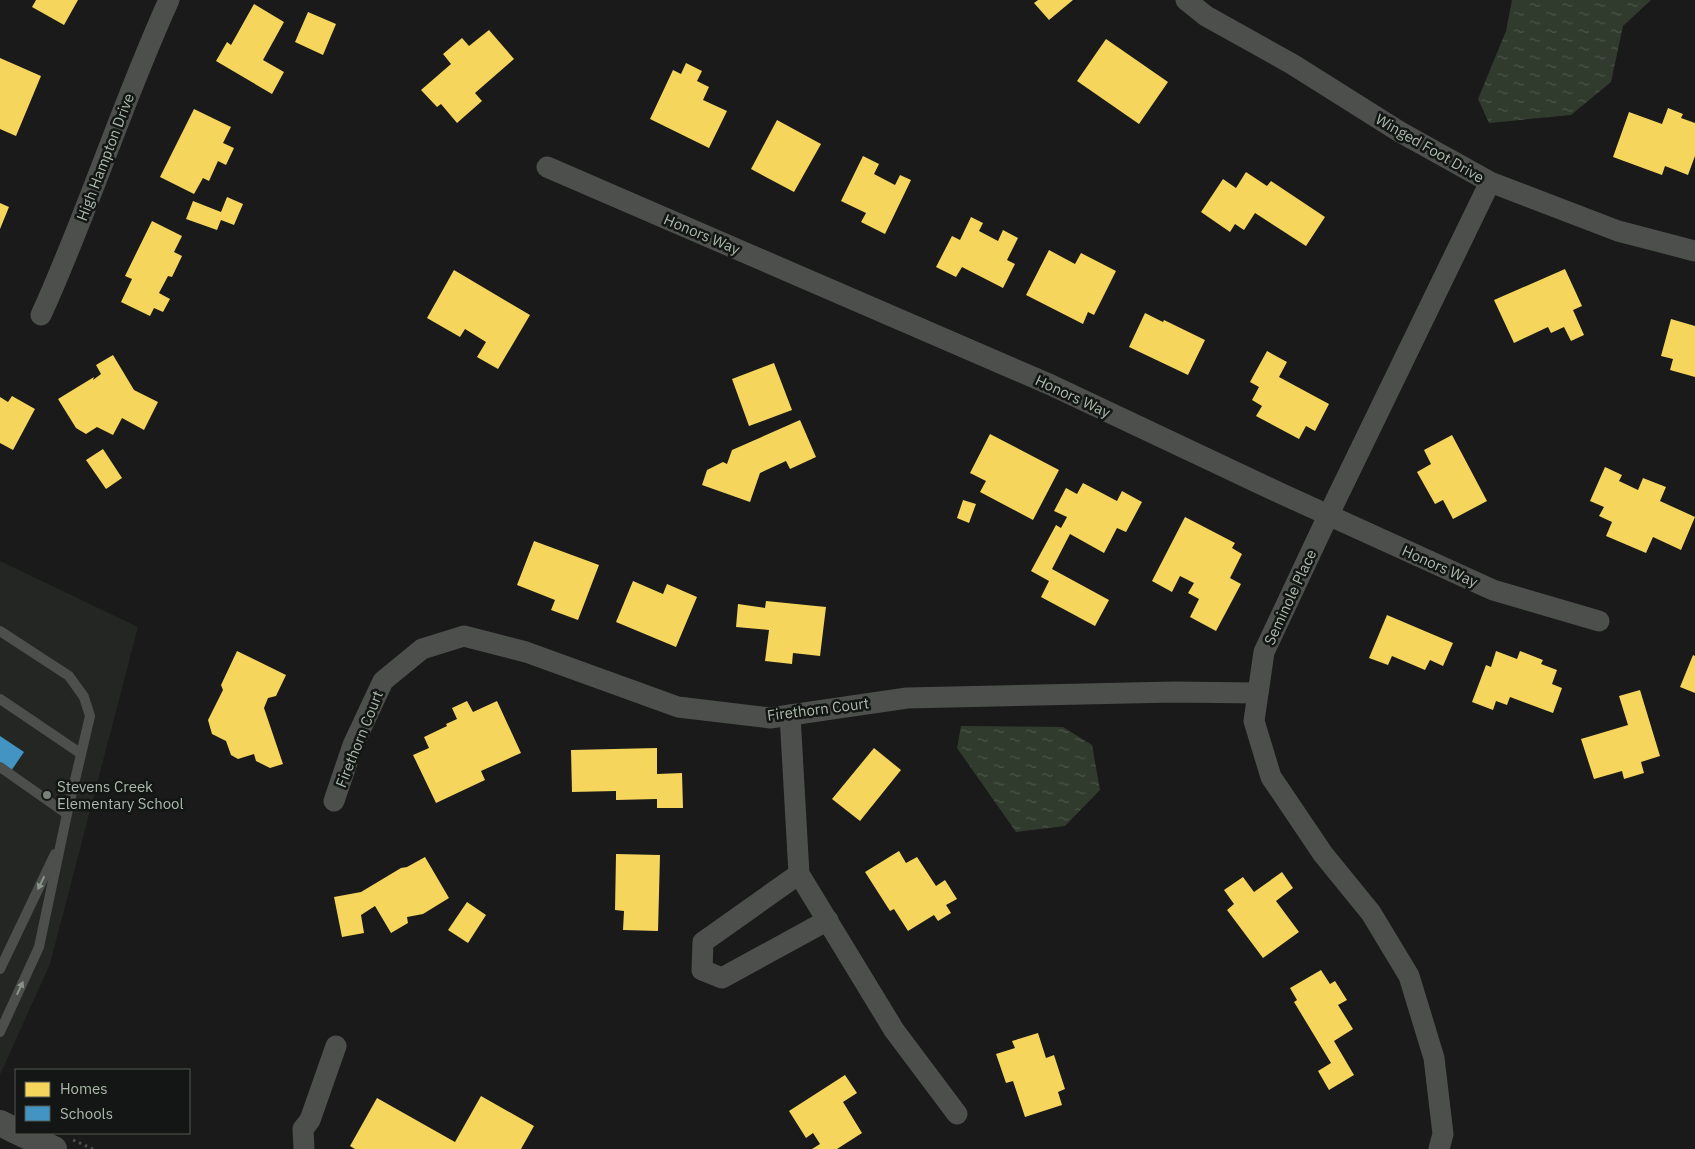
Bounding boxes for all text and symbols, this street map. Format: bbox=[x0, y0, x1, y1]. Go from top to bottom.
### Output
street label: High Hampton Drive bbox=[72, 91, 138, 223]
street label: Winged Foot Drive bbox=[1372, 109, 1488, 187]
street label: Honors Way bbox=[661, 209, 743, 259]
street label: Honors Way bbox=[1032, 370, 1114, 422]
street label: Honors Way bbox=[1399, 541, 1481, 591]
street label: Seminole Place bbox=[1260, 546, 1320, 648]
street label: Firethorn Court bbox=[331, 688, 387, 790]
street label: Firethorn Court bbox=[766, 693, 870, 725]
place label: Stevens Creek Elementary School bbox=[57, 777, 184, 813]
marker: Stevens Creek Elementary School bbox=[41, 789, 53, 801]
one-way arrow bbox=[37, 876, 45, 890]
one-way arrow bbox=[17, 981, 25, 995]
legend bbox=[15, 1069, 190, 1134]
text: Homes bbox=[60, 1079, 108, 1098]
text: Schools bbox=[60, 1104, 113, 1123]

